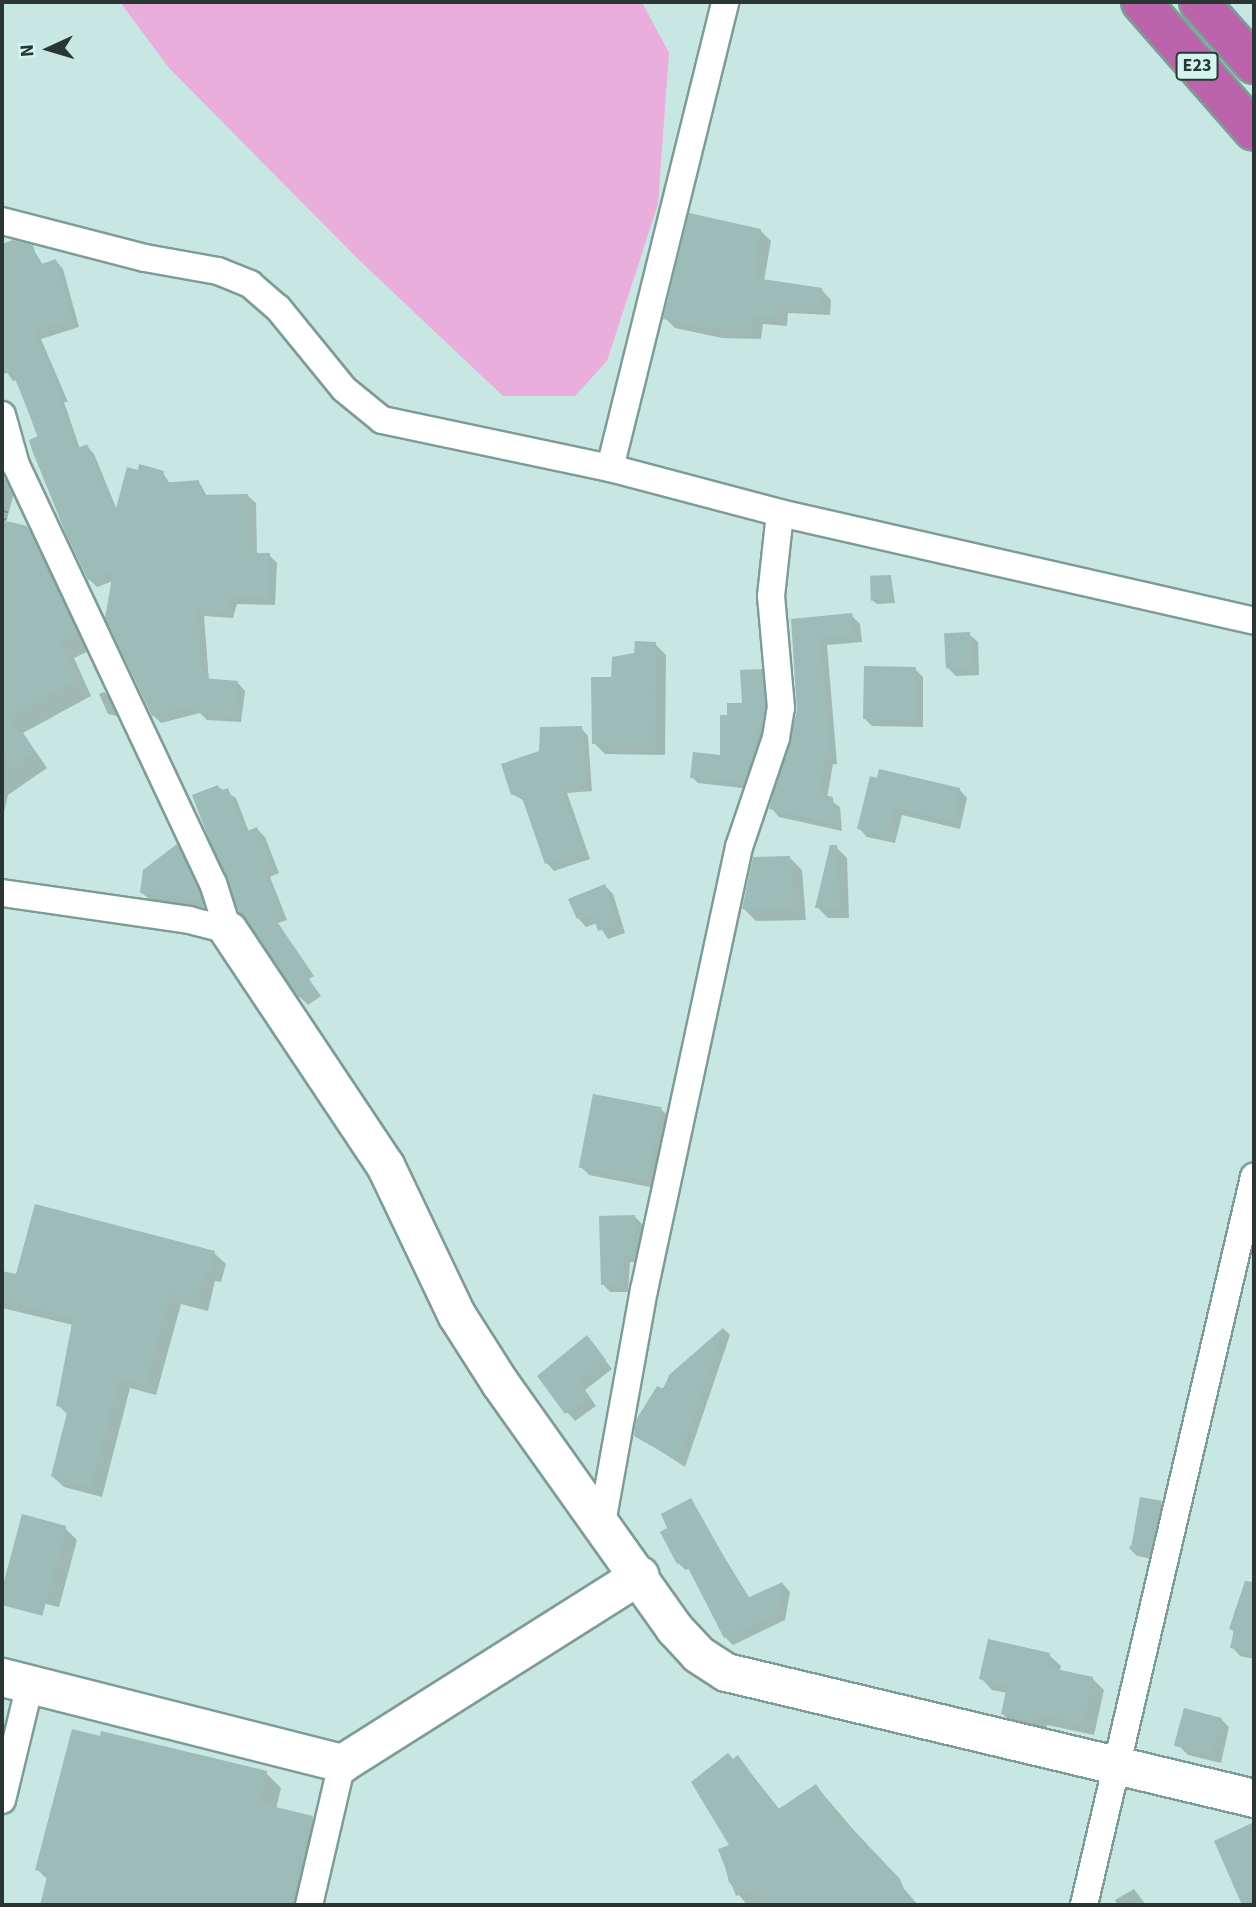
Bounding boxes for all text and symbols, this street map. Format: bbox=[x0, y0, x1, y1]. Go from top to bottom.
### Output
north arrow bbox=[14, 14, 84, 84]
text: N bbox=[14, 43, 41, 58]
road number: E23 bbox=[1174, 52, 1220, 80]

